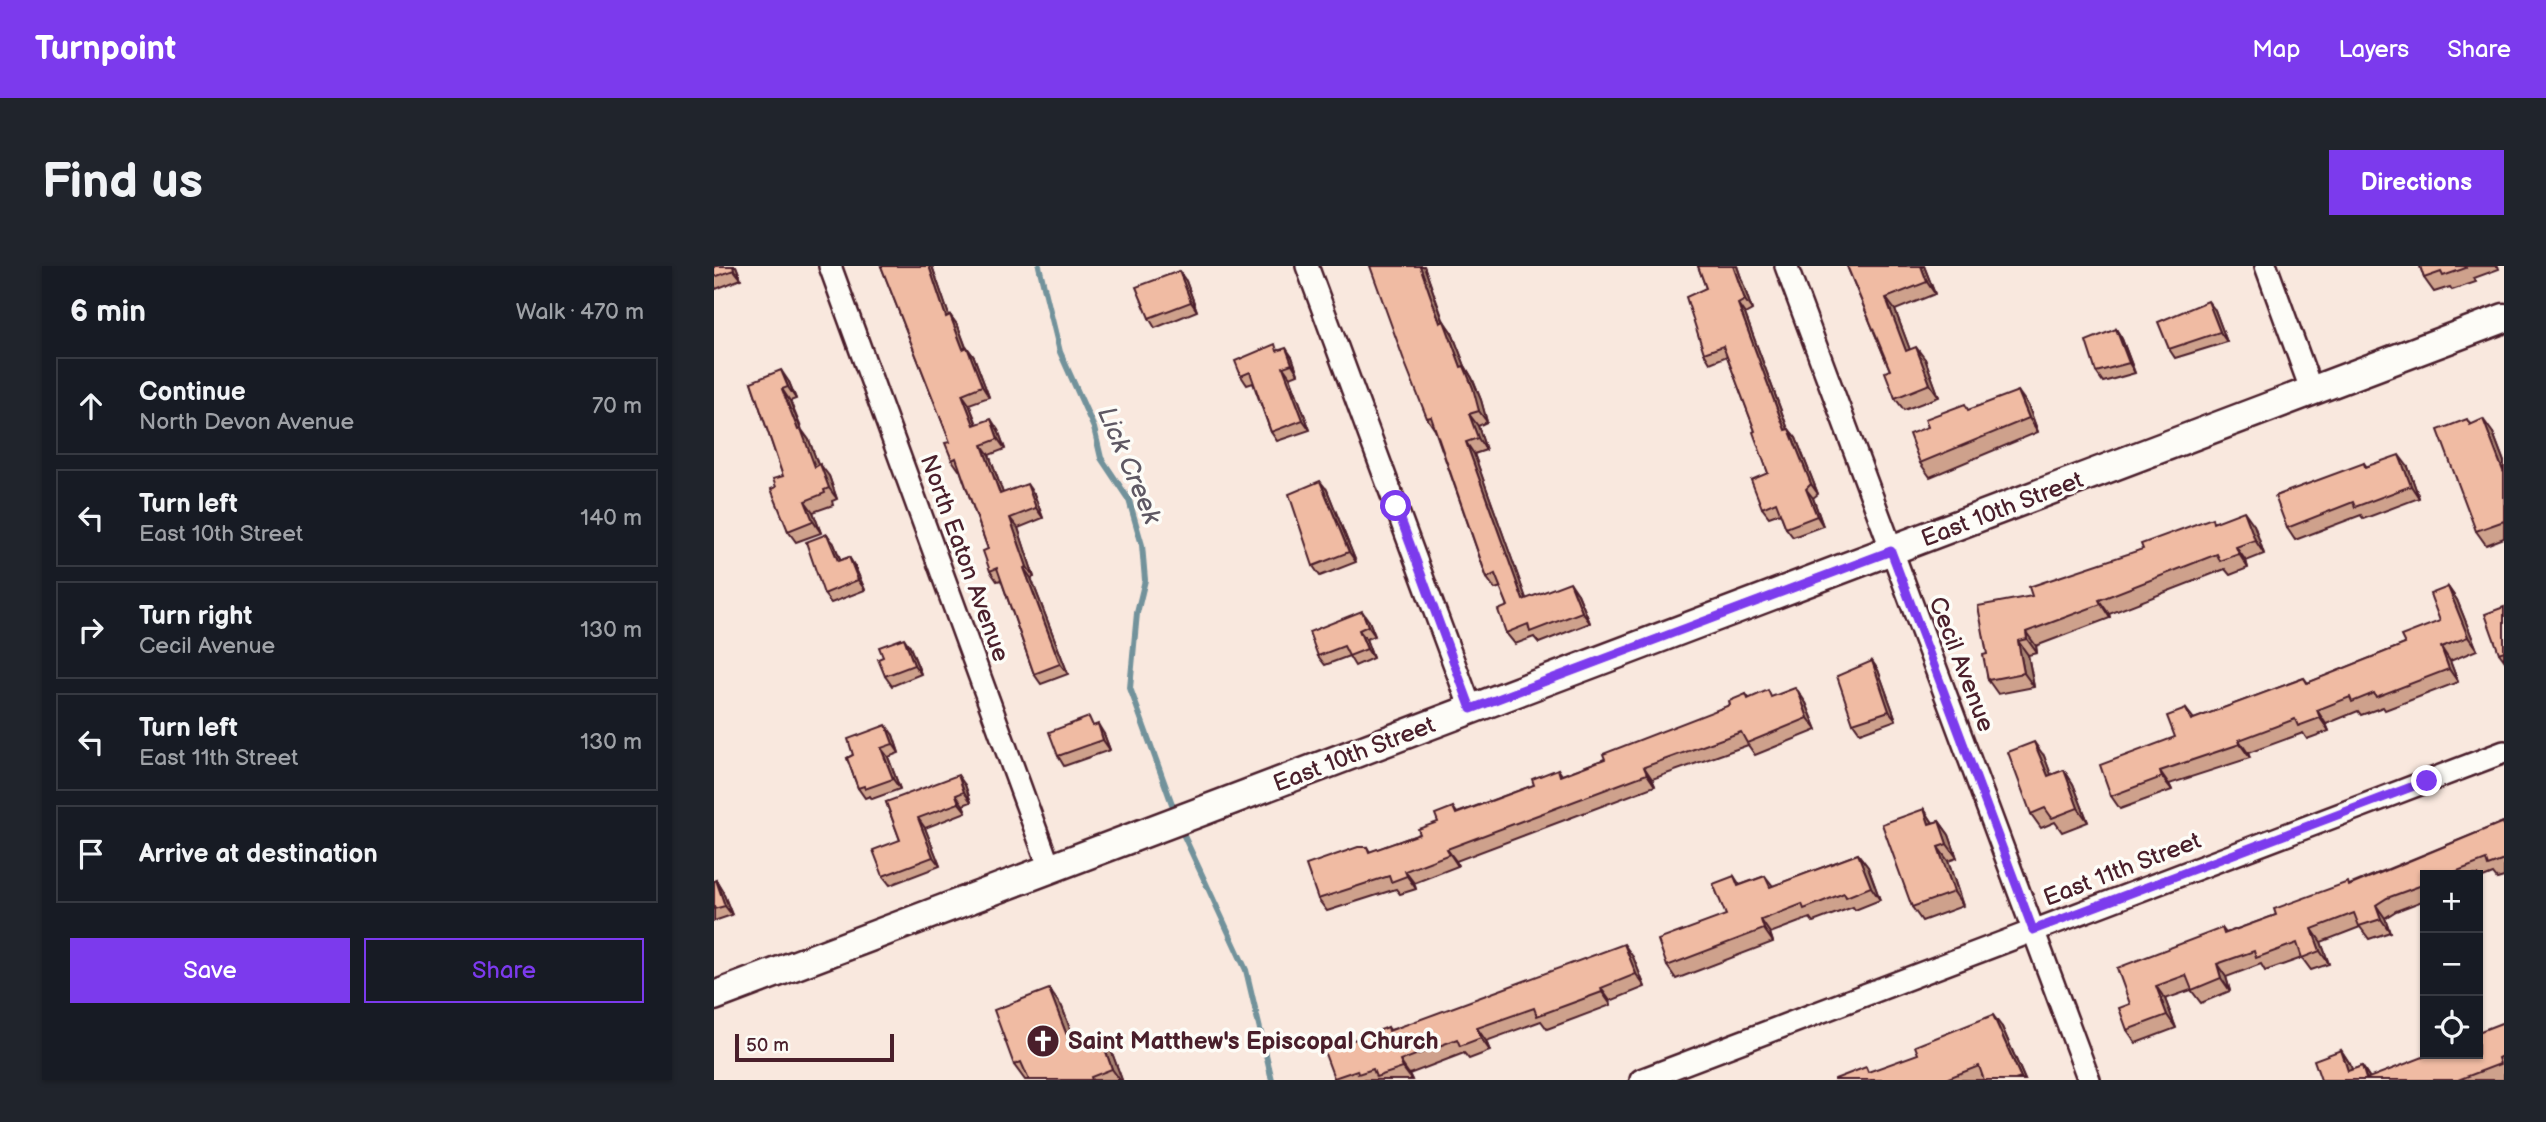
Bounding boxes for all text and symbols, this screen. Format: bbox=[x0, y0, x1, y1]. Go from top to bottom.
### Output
text: Turnpoint bbox=[35, 29, 176, 69]
text: Map bbox=[2252, 35, 2300, 64]
text: Layers bbox=[2338, 35, 2409, 64]
text: Share bbox=[2447, 35, 2511, 64]
button: Directions bbox=[2329, 150, 2504, 215]
text: Find us bbox=[42, 153, 203, 212]
text: 6 min bbox=[70, 294, 146, 330]
text: Walk · 470 m bbox=[516, 298, 644, 326]
text: Continue bbox=[139, 377, 246, 408]
icon: ahead bbox=[72, 387, 110, 425]
text: 70 m bbox=[592, 392, 642, 420]
water label: Lick Creek bbox=[1090, 402, 1168, 530]
text: North Devon Avenue bbox=[139, 408, 354, 436]
street label: North Eaton Avenue bbox=[914, 451, 1015, 666]
street label: East 10th Street bbox=[1917, 465, 2088, 554]
text: Turn left bbox=[139, 489, 238, 520]
route start bbox=[1380, 490, 1411, 521]
icon: left bbox=[72, 499, 110, 537]
text: 140 m bbox=[580, 504, 642, 532]
text: East 10th Street bbox=[139, 520, 303, 548]
street label: Cecil Avenue bbox=[1923, 593, 2001, 736]
text: Turn right bbox=[139, 601, 252, 632]
icon: right bbox=[72, 611, 110, 649]
text: 130 m bbox=[580, 616, 642, 644]
text: Cecil Avenue bbox=[139, 632, 275, 660]
street label: East 10th Street bbox=[1269, 710, 1440, 799]
text: Turn left bbox=[139, 713, 238, 744]
icon: left bbox=[72, 723, 110, 761]
text: 130 m bbox=[580, 728, 642, 756]
text: East 11th Street bbox=[139, 744, 298, 772]
route end bbox=[2411, 765, 2442, 796]
street label: East 11th Street bbox=[2039, 826, 2206, 913]
icon: arrive bbox=[72, 835, 110, 873]
text: Arrive at destination bbox=[139, 839, 378, 870]
map controls bbox=[2420, 870, 2483, 1059]
button: + bbox=[2420, 870, 2483, 933]
button: − bbox=[2420, 933, 2483, 996]
button: Save bbox=[70, 938, 350, 1003]
button: Share bbox=[364, 938, 644, 1003]
button: locate bbox=[2420, 996, 2483, 1059]
church icon: Saint Matthew's Episcopal Church bbox=[1024, 1022, 1062, 1060]
place label: Saint Matthew's Episcopal Church bbox=[1068, 1027, 1439, 1056]
scale bar bbox=[735, 1031, 894, 1063]
text: 50 m bbox=[746, 1034, 789, 1057]

